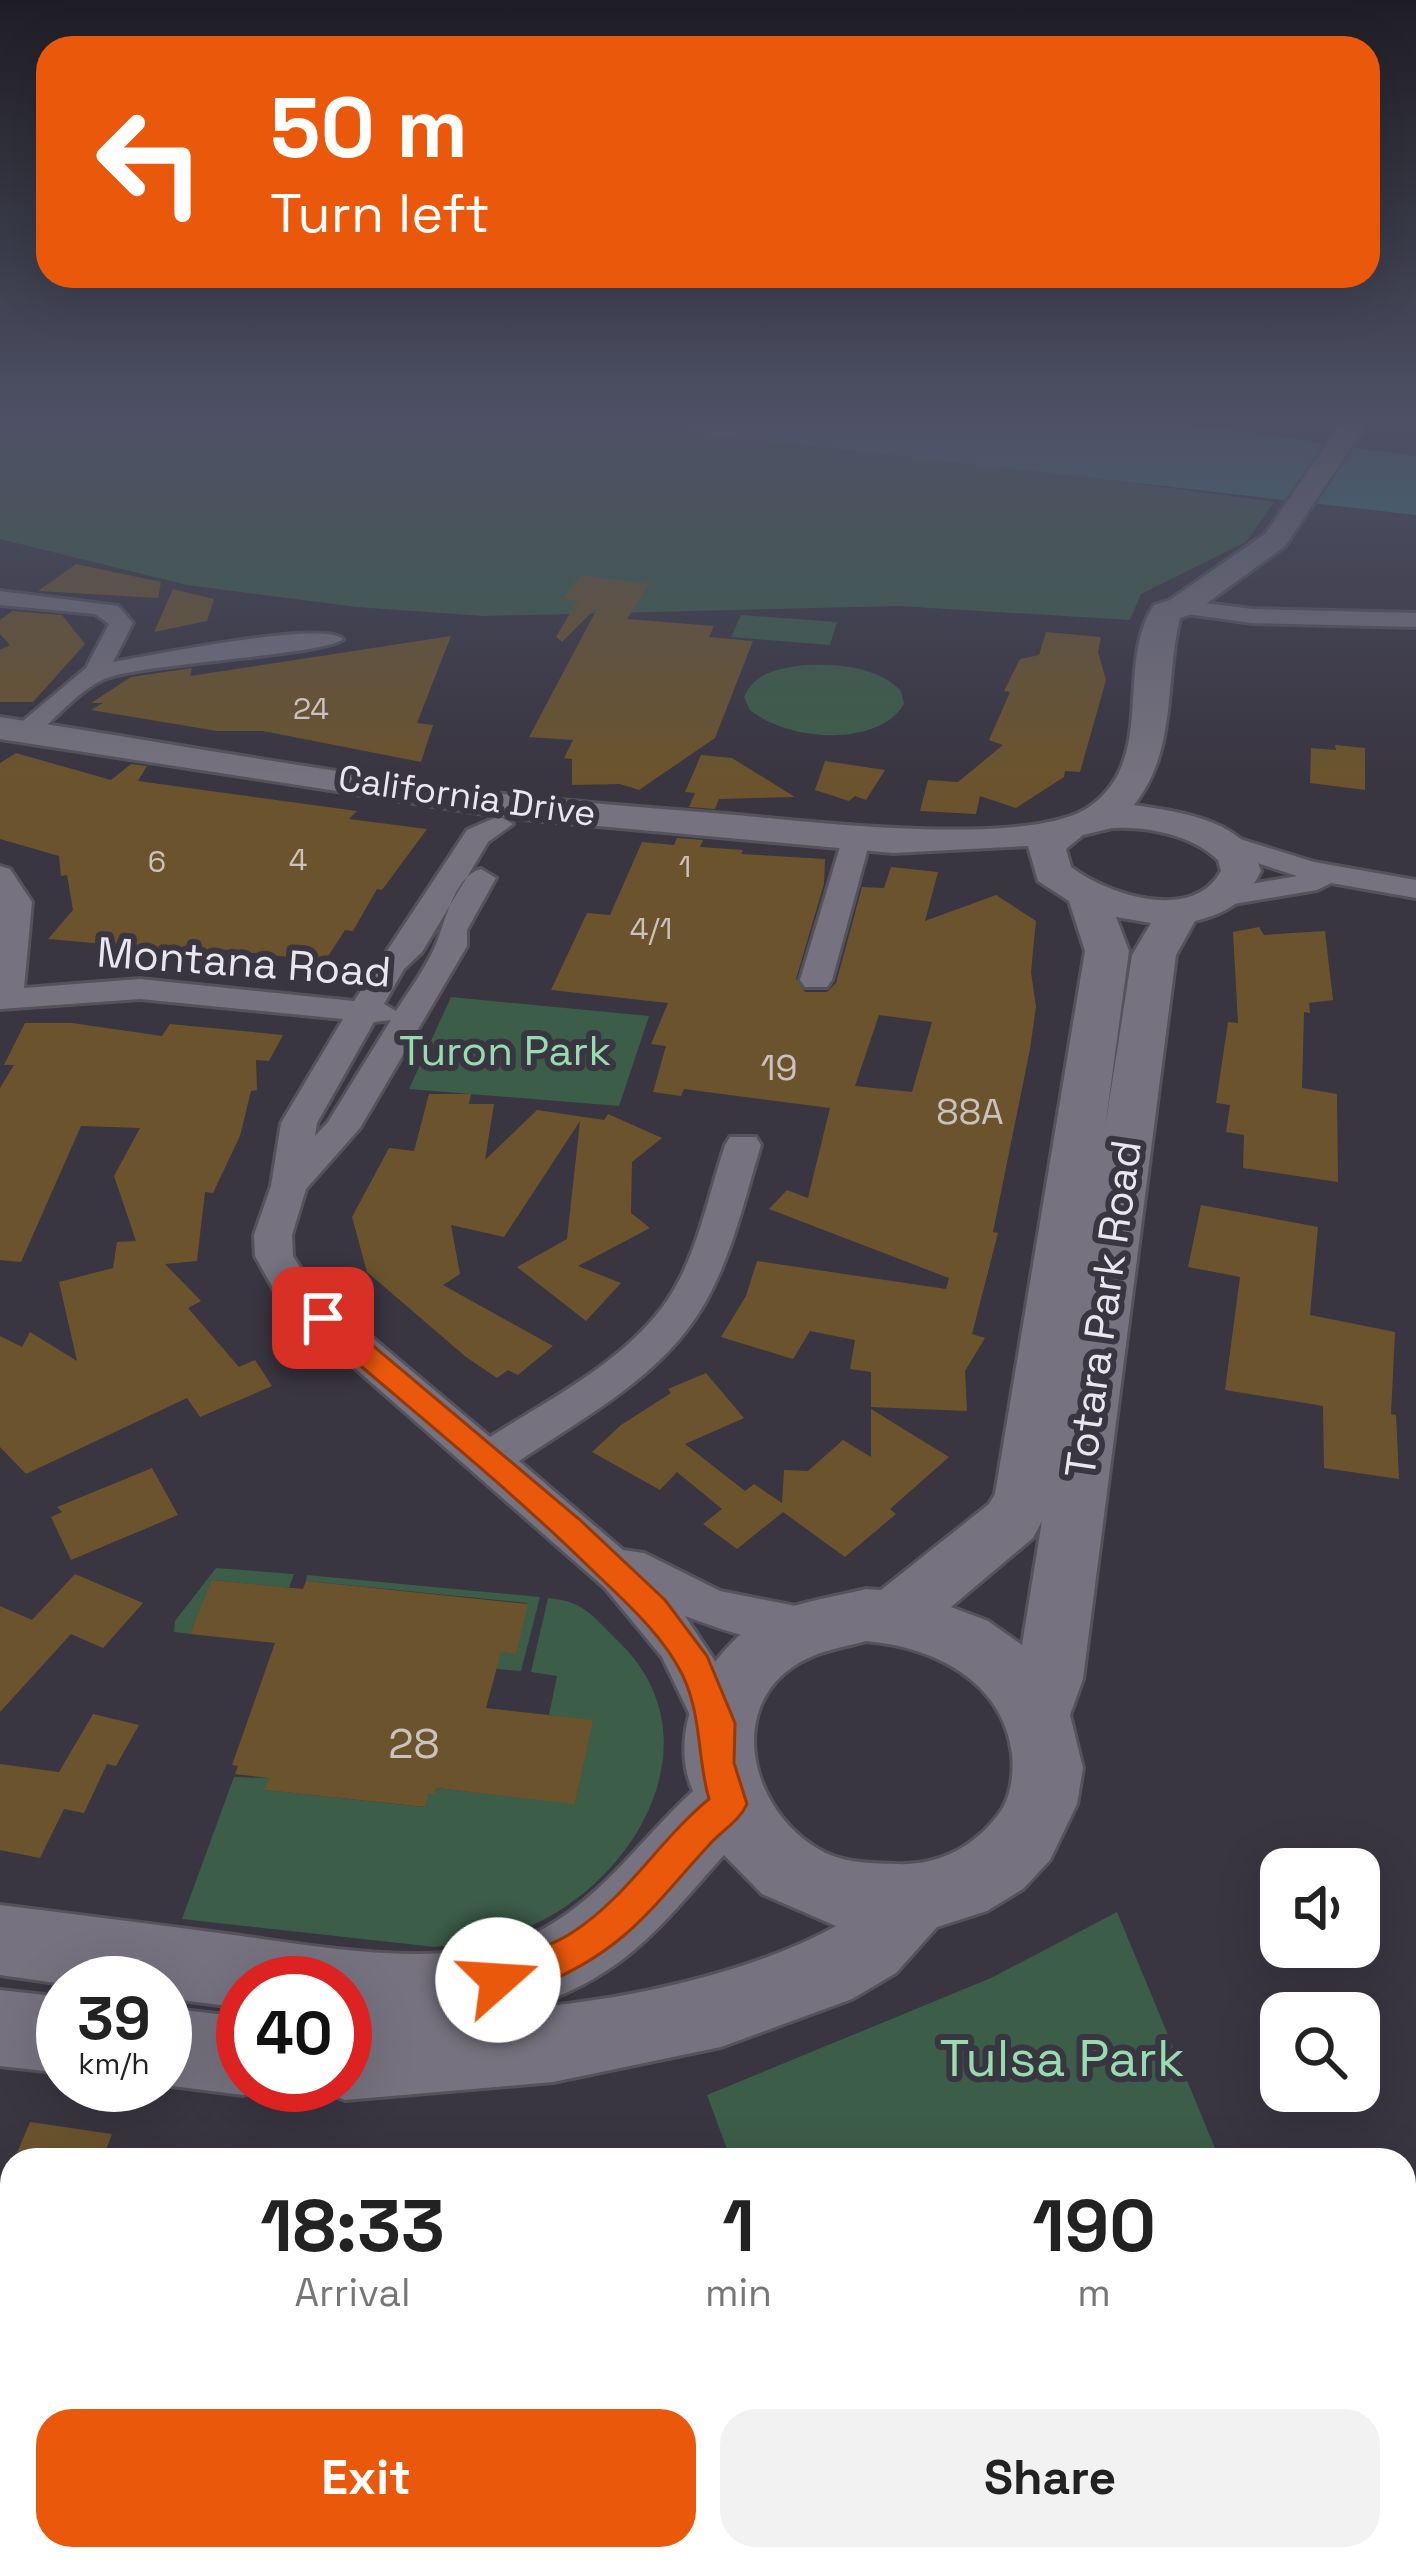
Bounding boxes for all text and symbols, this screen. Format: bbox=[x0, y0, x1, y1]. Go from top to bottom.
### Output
text: 50 m bbox=[270, 74, 468, 182]
icon: left bbox=[72, 84, 228, 240]
text: Turn left bbox=[270, 179, 490, 248]
house number: 24 bbox=[293, 689, 329, 728]
street label: California Drive bbox=[335, 755, 599, 837]
house number: 4 bbox=[289, 840, 307, 879]
house number: 6 bbox=[148, 842, 166, 881]
house number: 1 bbox=[679, 847, 691, 886]
house number: 4/1 bbox=[630, 909, 672, 948]
street label: Montana Road bbox=[95, 925, 393, 999]
park label: Turon Park bbox=[399, 1024, 611, 1077]
house number: 19 bbox=[760, 1045, 798, 1091]
house number: 88A bbox=[936, 1089, 1004, 1135]
street label: Totara Park Road bbox=[1053, 1137, 1153, 1481]
pin bbox=[272, 1267, 374, 1369]
icon: arrive bbox=[290, 1285, 356, 1351]
house number: 28 bbox=[388, 1717, 440, 1770]
map controls bbox=[1260, 1848, 1380, 2112]
button: sound bbox=[1260, 1848, 1380, 1968]
position arrow bbox=[435, 1917, 561, 2043]
speed limit sign: 40 bbox=[216, 1956, 372, 2112]
text: 39 bbox=[77, 1980, 151, 2057]
button: search bbox=[1260, 1992, 1380, 2112]
park label: Tulsa Park bbox=[940, 2026, 1184, 2091]
text: km/h bbox=[78, 2044, 150, 2083]
text: 18:33 bbox=[260, 2180, 445, 2272]
text: 1 bbox=[722, 2180, 755, 2272]
text: 190 bbox=[1032, 2180, 1156, 2272]
text: Arrival bbox=[295, 2268, 410, 2317]
text: min bbox=[705, 2268, 772, 2317]
text: m bbox=[1077, 2268, 1111, 2317]
button: Exit bbox=[36, 2409, 696, 2547]
button: Share bbox=[720, 2409, 1380, 2547]

